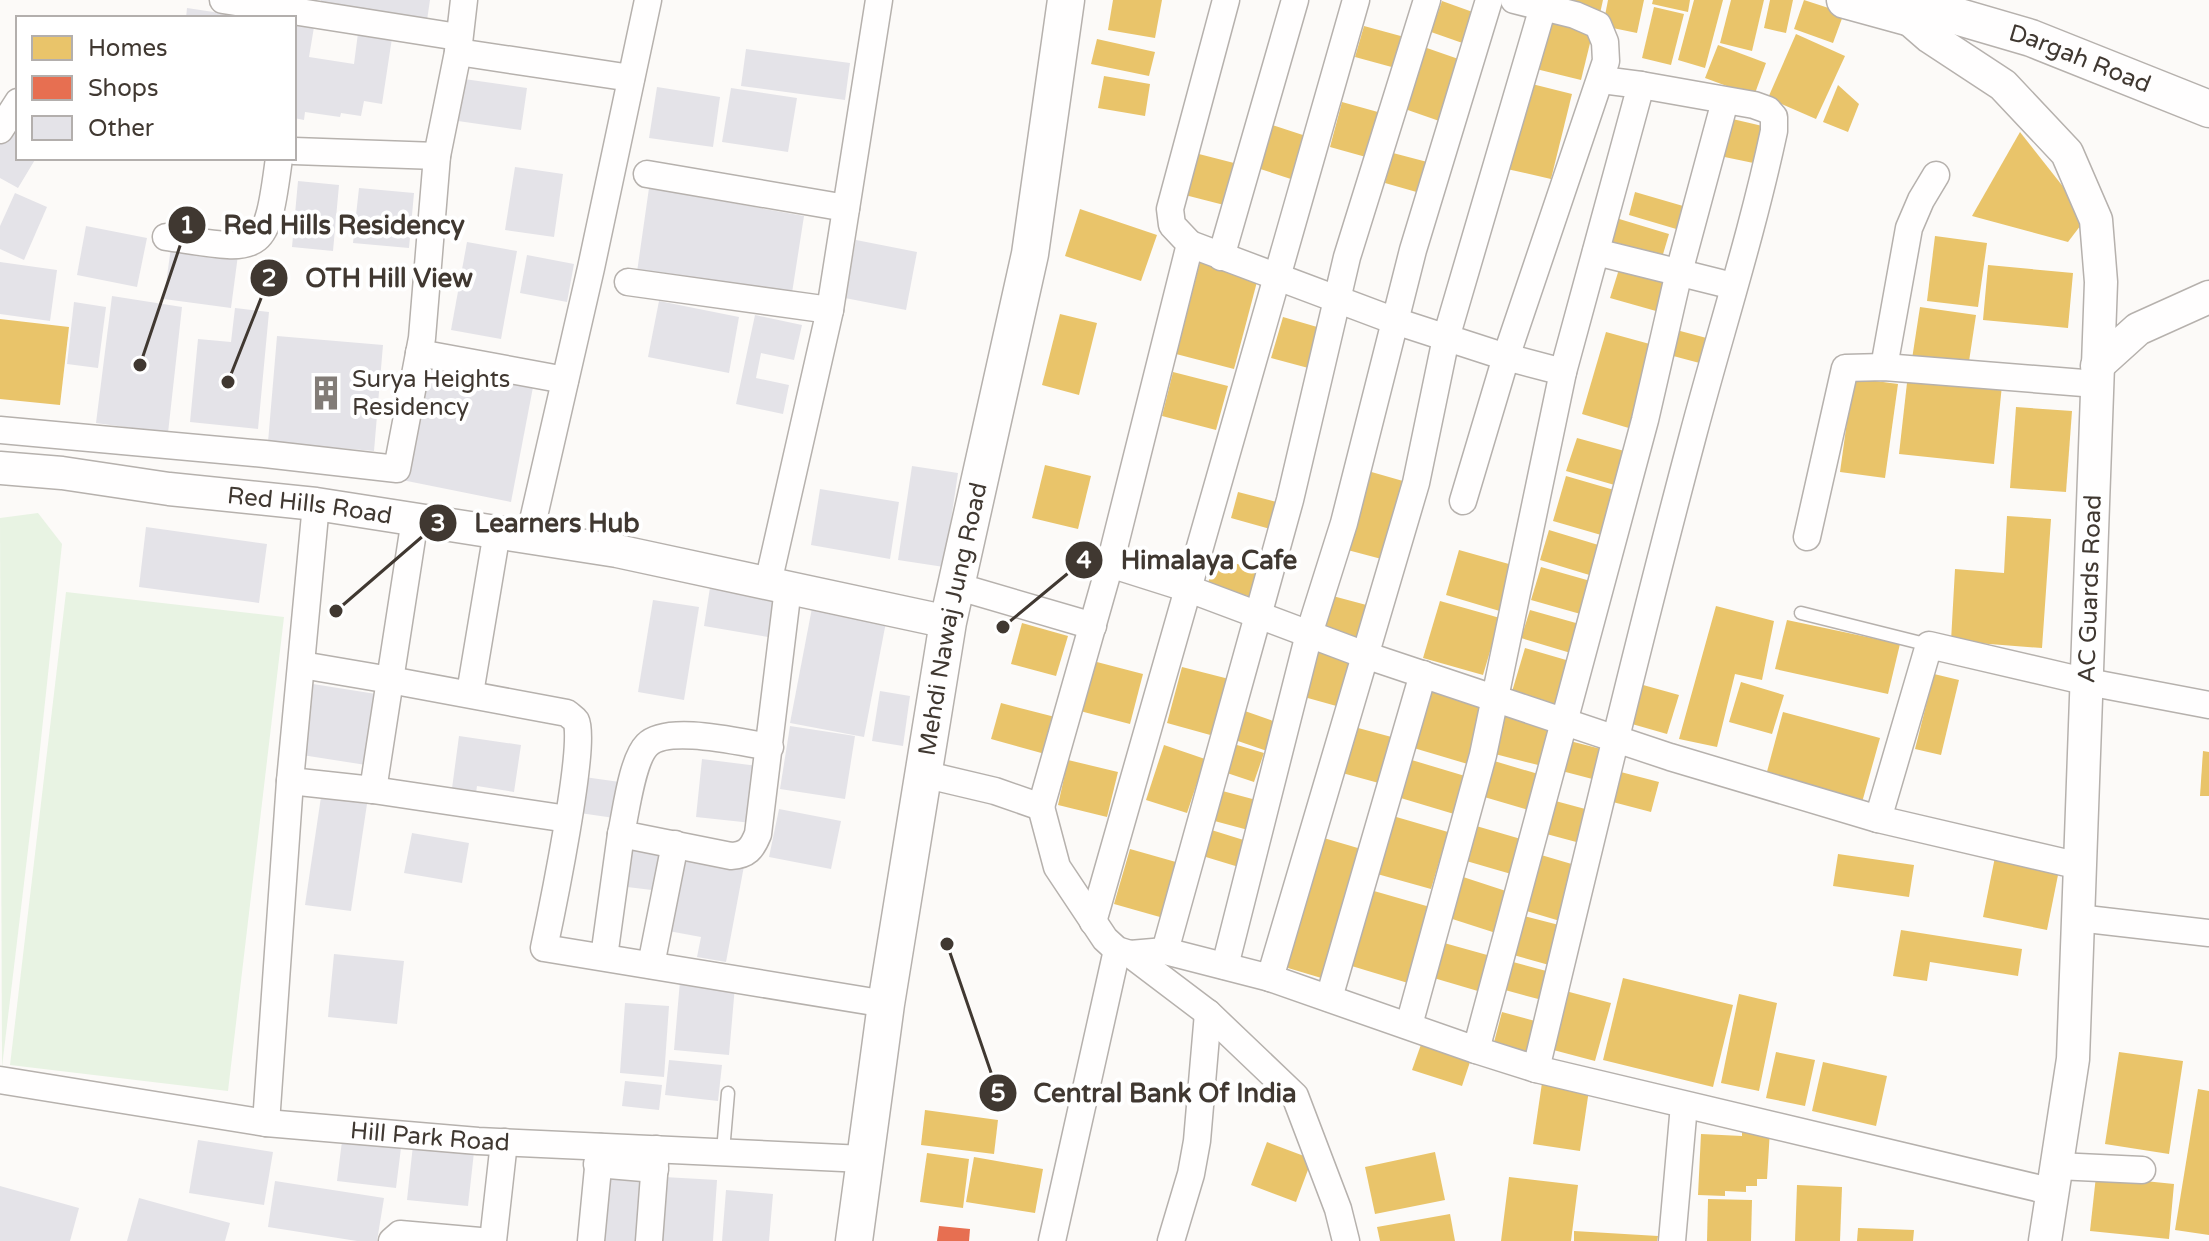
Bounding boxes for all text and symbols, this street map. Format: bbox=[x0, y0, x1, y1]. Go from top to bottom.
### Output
legend bbox=[16, 16, 296, 160]
street label: Dargah Road bbox=[2006, 18, 2155, 99]
text: Homes bbox=[88, 34, 168, 63]
text: Shops bbox=[88, 74, 158, 103]
text: Other bbox=[88, 114, 155, 143]
callout: Red Hills Residency bbox=[167, 200, 481, 250]
text: Red Hills Residency bbox=[223, 210, 465, 241]
text: 1 bbox=[179, 211, 195, 240]
callout: OTH Hill View bbox=[249, 253, 489, 303]
text: OTH Hill View bbox=[305, 263, 473, 294]
text: 2 bbox=[261, 264, 277, 293]
place label: Surya Heights Residency bbox=[352, 365, 510, 422]
building icon: Surya Heights Residency bbox=[307, 374, 345, 412]
street label: Mehdi Nawaj Jung Road bbox=[912, 479, 993, 758]
street label: Red Hills Road bbox=[226, 481, 394, 530]
street label: AC Guards Road bbox=[2072, 494, 2108, 684]
callout: Learners Hub bbox=[418, 498, 656, 548]
text: Learners Hub bbox=[474, 508, 640, 539]
text: 3 bbox=[430, 509, 446, 538]
callout: Himalaya Cafe bbox=[1064, 535, 1313, 585]
text: Himalaya Cafe bbox=[1121, 545, 1298, 576]
text: 4 bbox=[1076, 546, 1092, 575]
callout: Central Bank Of India bbox=[978, 1068, 1313, 1118]
text: Central Bank Of India bbox=[1033, 1078, 1297, 1109]
text: 5 bbox=[990, 1079, 1006, 1108]
street label: Hill Park Road bbox=[349, 1116, 510, 1157]

